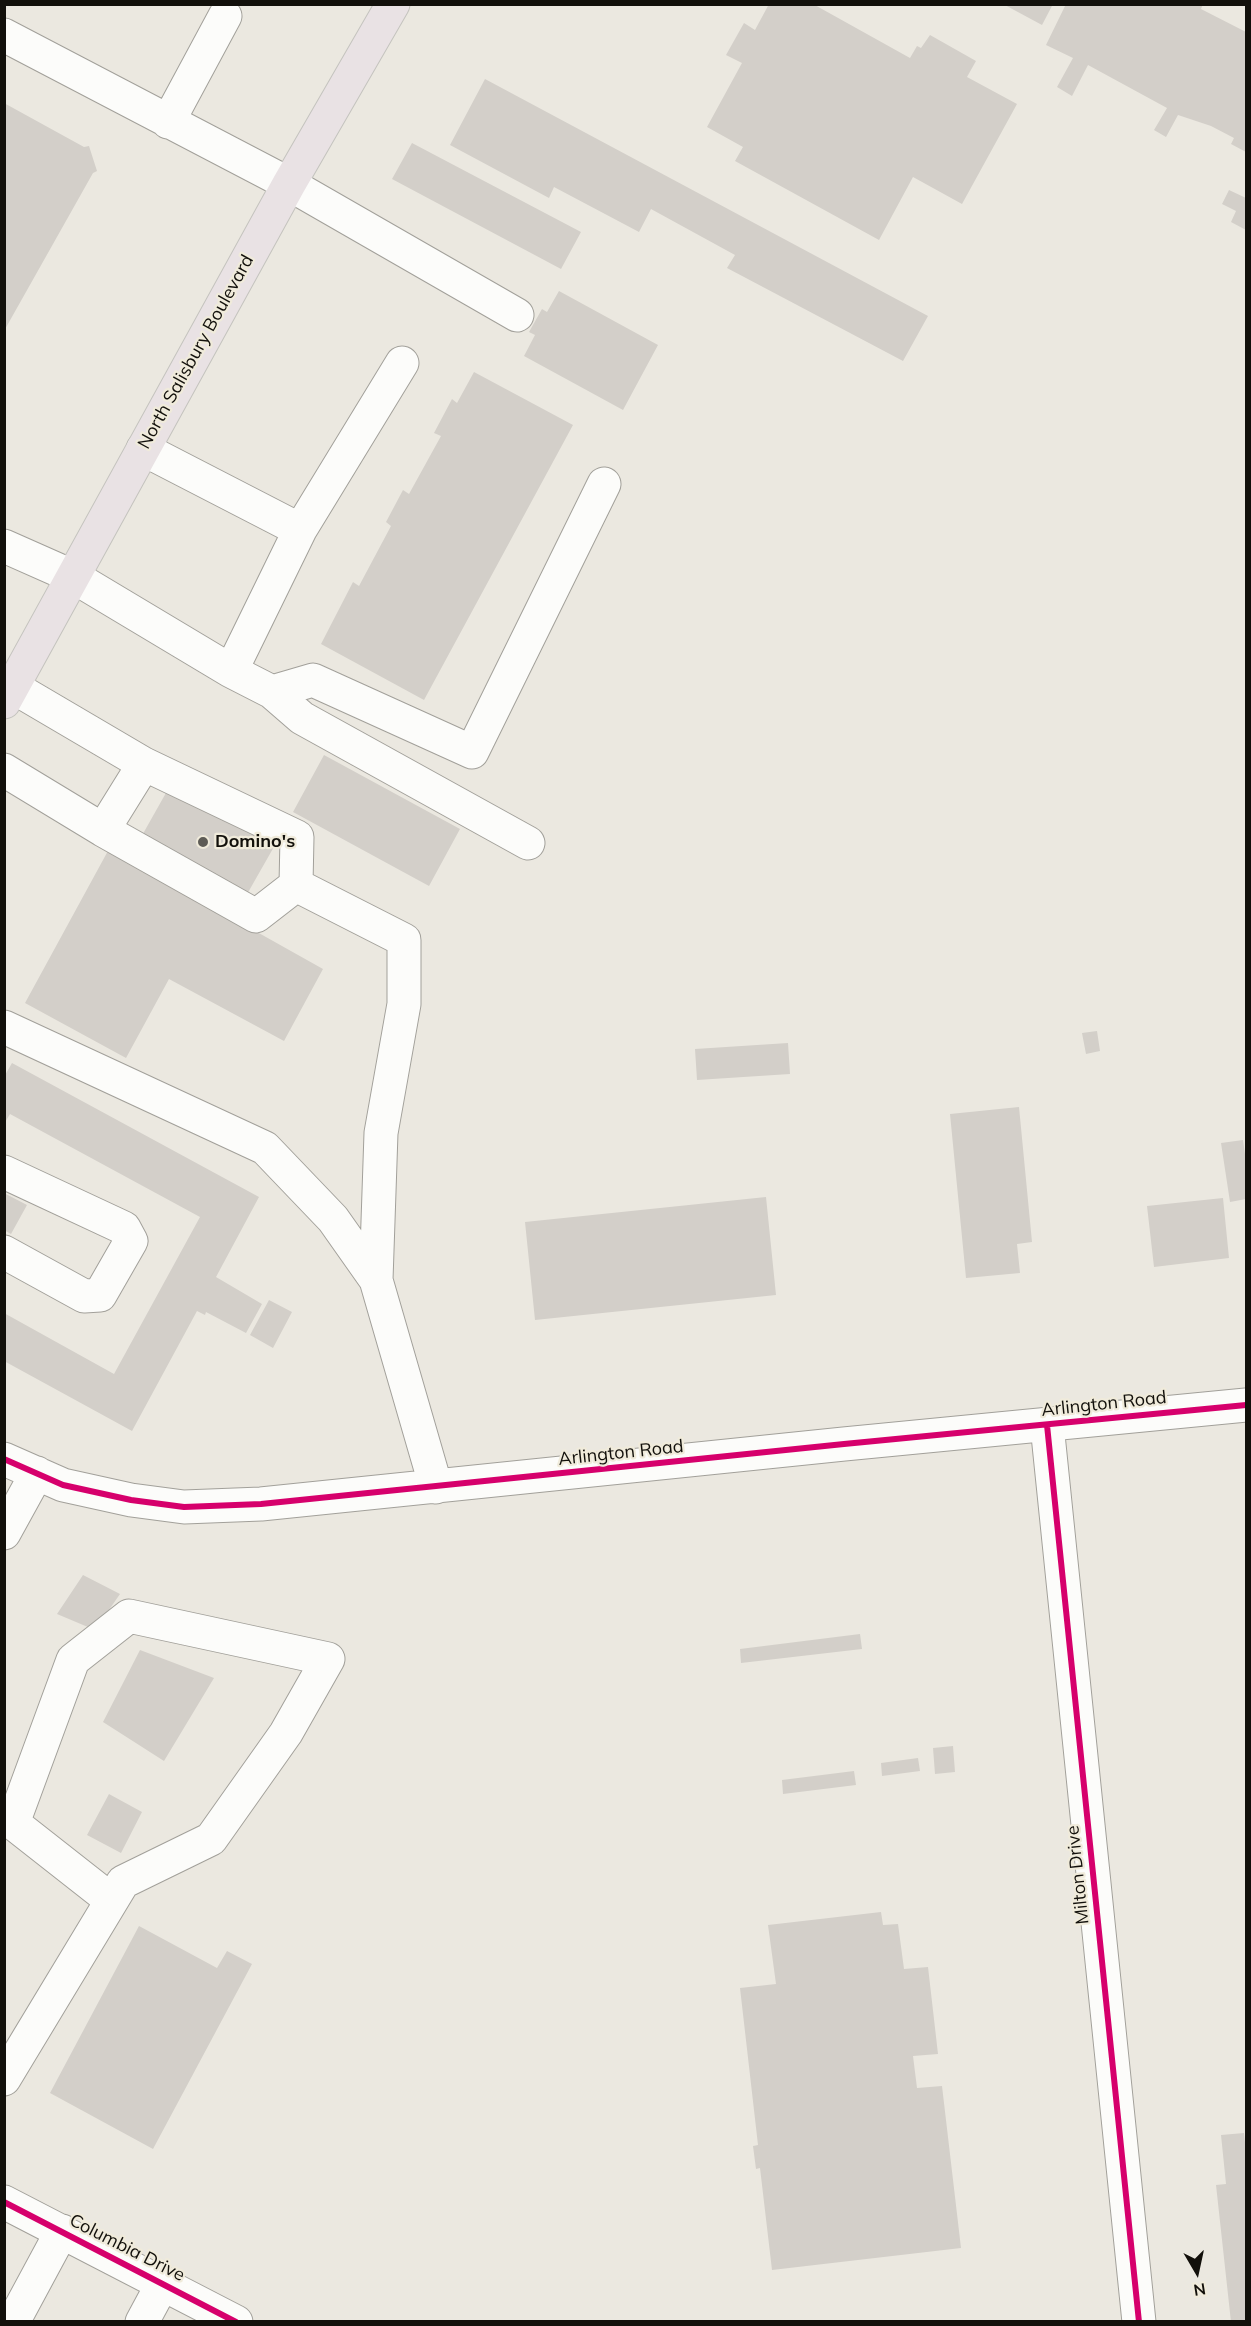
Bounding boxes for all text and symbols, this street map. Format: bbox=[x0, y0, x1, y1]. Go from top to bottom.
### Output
street label: North Salisbury Boulevard bbox=[134, 251, 258, 453]
place label: Domino's bbox=[215, 831, 295, 853]
marker: Domino's bbox=[196, 835, 210, 849]
street label: Arlington Road bbox=[1040, 1387, 1168, 1421]
street label: Arlington Road bbox=[557, 1436, 685, 1470]
street label: Milton Drive bbox=[1062, 1825, 1094, 1925]
street label: Columbia Drive bbox=[66, 2210, 188, 2286]
north arrow bbox=[1167, 2242, 1227, 2302]
text: N bbox=[1192, 2279, 1207, 2301]

